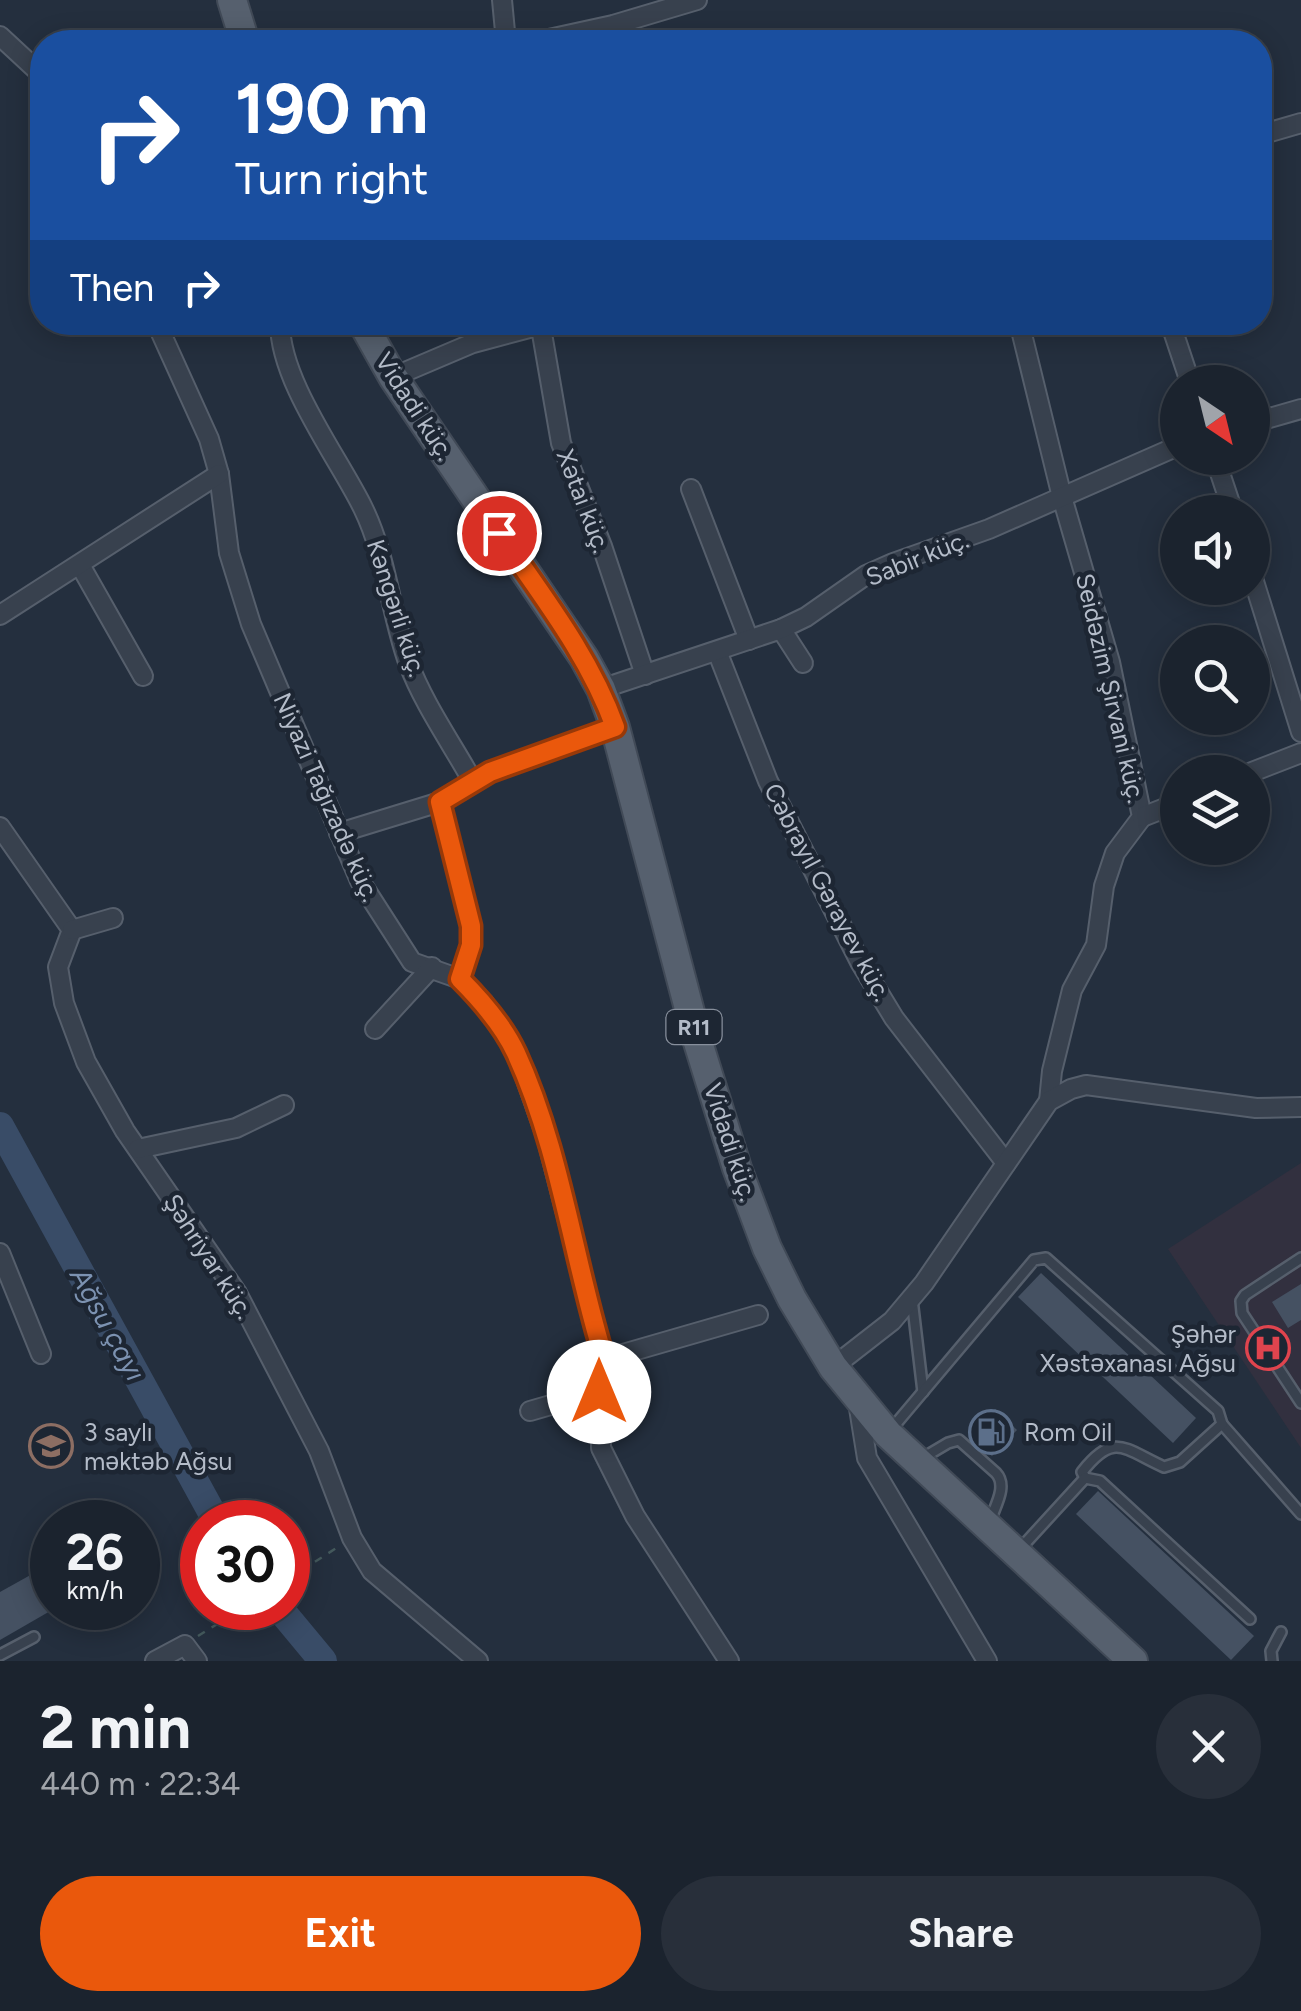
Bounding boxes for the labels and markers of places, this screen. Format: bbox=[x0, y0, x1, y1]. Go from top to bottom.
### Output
pin bbox=[457, 491, 542, 576]
place label: Şəhər Xəstəxanası Ağsu bbox=[1040, 1319, 1237, 1378]
hospital icon: Şəhər Xəstəxanası Ağsu bbox=[1245, 1325, 1291, 1371]
fuel station icon: Rom Oil bbox=[968, 1409, 1014, 1455]
place label: 3 saylı məktəb Ağsu bbox=[84, 1417, 233, 1476]
place label: Rom Oil bbox=[1024, 1417, 1112, 1447]
school or university icon: 3 saylı məktəb Ağsu bbox=[28, 1423, 74, 1469]

